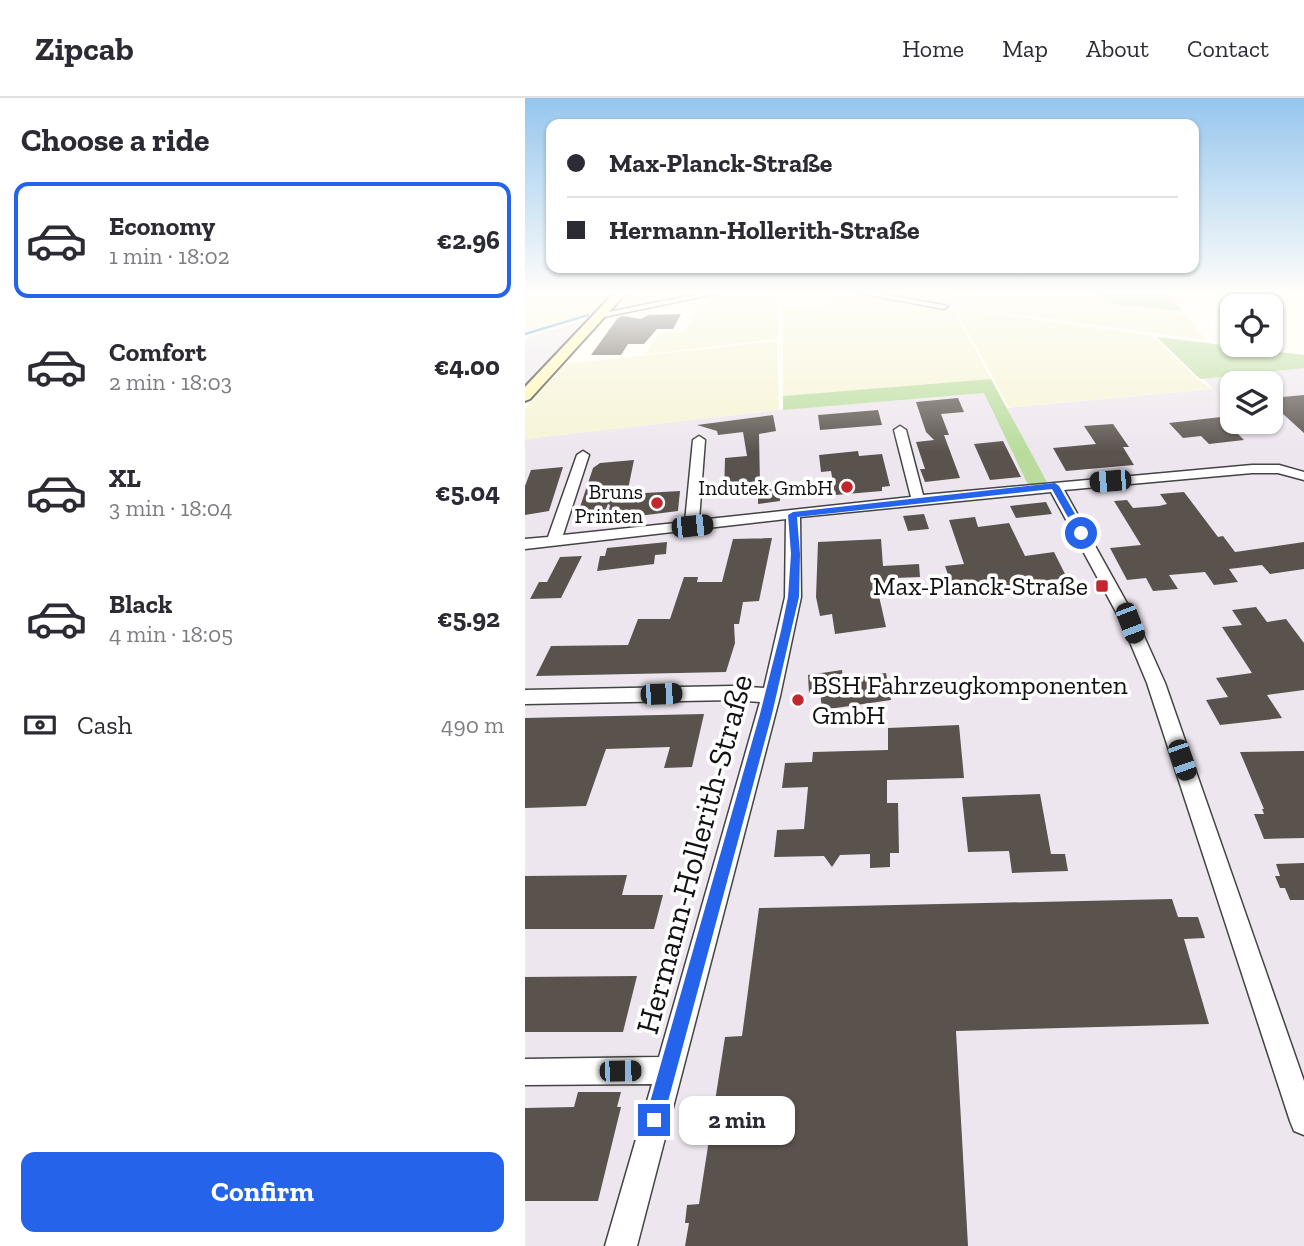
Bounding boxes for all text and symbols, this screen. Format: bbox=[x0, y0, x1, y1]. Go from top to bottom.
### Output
text: Zipcab bbox=[35, 29, 134, 68]
text: Home bbox=[902, 34, 964, 63]
text: Map bbox=[1002, 34, 1048, 63]
text: About bbox=[1086, 34, 1149, 63]
text: Contact bbox=[1187, 34, 1269, 63]
text: Choose a ride bbox=[21, 121, 209, 159]
text: Max-Planck-Straße bbox=[609, 147, 832, 179]
icon: car bbox=[25, 209, 88, 272]
text: Economy bbox=[109, 210, 215, 242]
text: Hermann-Hollerith-Straße bbox=[609, 214, 920, 246]
text: €2.96 bbox=[437, 224, 500, 256]
text: 1 min · 18:02 bbox=[109, 242, 230, 270]
map controls bbox=[1220, 294, 1283, 434]
button: locate bbox=[1220, 294, 1283, 357]
icon: car bbox=[25, 335, 88, 398]
text: Comfort bbox=[109, 336, 206, 368]
text: €4.00 bbox=[434, 350, 500, 382]
text: 2 min · 18:03 bbox=[109, 368, 232, 396]
button: layers bbox=[1220, 371, 1283, 434]
icon: car bbox=[25, 461, 88, 524]
text: XL bbox=[109, 462, 141, 494]
car bbox=[1089, 469, 1132, 493]
place label: Indutek GmbH bbox=[698, 475, 833, 500]
text: €5.04 bbox=[435, 476, 500, 508]
place label: Bruns Printen bbox=[575, 479, 643, 528]
marker: Indutek GmbH bbox=[839, 479, 855, 495]
text: 3 min · 18:04 bbox=[109, 494, 232, 522]
marker: Bruns Printen bbox=[649, 495, 665, 511]
car bbox=[671, 513, 714, 539]
route start bbox=[1065, 517, 1097, 549]
place label: Max-Planck-Straße bbox=[873, 570, 1088, 602]
marker: Max-Planck-Straße bbox=[1094, 578, 1110, 594]
icon: car bbox=[25, 587, 88, 650]
text: Black bbox=[109, 588, 172, 620]
car bbox=[1113, 600, 1148, 646]
text: €5.92 bbox=[437, 602, 500, 634]
text: 4 min · 18:05 bbox=[109, 620, 233, 648]
place label: BSH Fahrzeugkomponenten GmbH bbox=[812, 669, 1128, 731]
street label: Hermann-Hollerith-Straße bbox=[628, 670, 760, 1038]
car bbox=[640, 683, 683, 705]
marker: BSH Fahrzeugkomponenten GmbH bbox=[790, 692, 806, 708]
icon: cash bbox=[21, 706, 59, 744]
text: Cash bbox=[77, 709, 132, 741]
text: 490 m bbox=[441, 711, 504, 739]
car bbox=[1166, 737, 1199, 783]
car bbox=[599, 1060, 642, 1082]
callout: 2 min bbox=[679, 1096, 794, 1144]
route end bbox=[638, 1104, 670, 1136]
text: 2 min bbox=[708, 1106, 766, 1134]
button: Confirm bbox=[21, 1152, 504, 1232]

